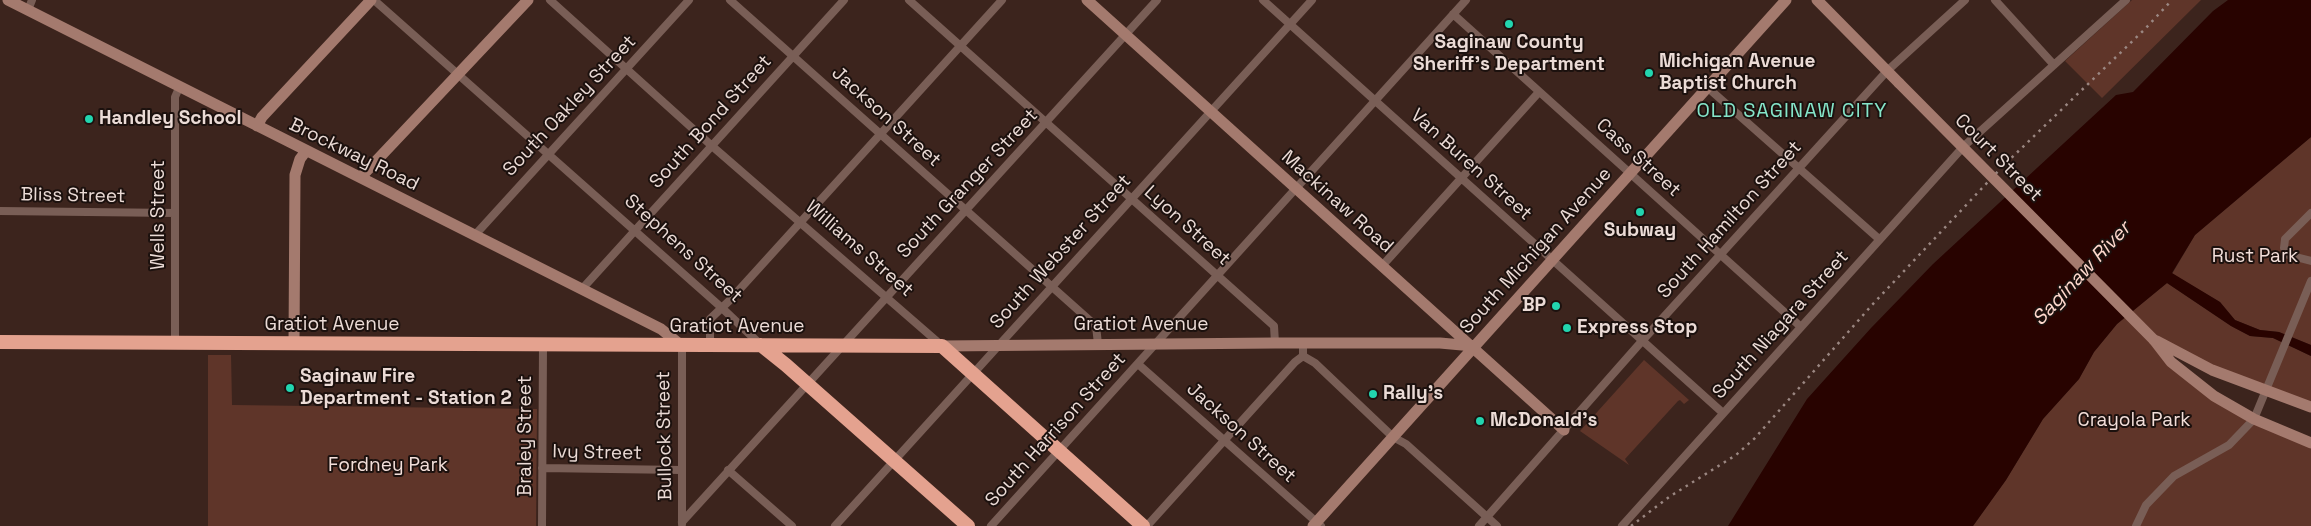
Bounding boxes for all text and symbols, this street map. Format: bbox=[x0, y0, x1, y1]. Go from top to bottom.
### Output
marker: Saginaw County Sheriff's Department bbox=[1503, 18, 1515, 30]
street label: South Oakley Street bbox=[499, 31, 641, 181]
place label: Saginaw County Sheriff's Department bbox=[1413, 32, 1605, 76]
street label: South Bond Street bbox=[645, 51, 777, 193]
place label: Michigan Avenue Baptist Church bbox=[1659, 51, 1816, 95]
street label: Jackson Street bbox=[827, 62, 945, 172]
marker: Michigan Avenue Baptist Church bbox=[1643, 67, 1655, 79]
district label: OLD SAGINAW CITY bbox=[1694, 100, 1890, 124]
street label: South Granger Street bbox=[893, 105, 1043, 263]
street label: Van Buren Street bbox=[1406, 105, 1536, 225]
place label: Handley School bbox=[99, 108, 241, 130]
street label: Court Street bbox=[1949, 109, 2047, 207]
marker: Handley School bbox=[83, 113, 95, 125]
street label: Brockway Road bbox=[285, 114, 423, 196]
street label: Cass Street bbox=[1591, 114, 1685, 202]
street label: South Hamilton Street bbox=[1653, 137, 1807, 303]
street label: Mackinaw Road bbox=[1276, 146, 1398, 258]
street label: Wells Street bbox=[148, 160, 170, 270]
street label: South Michigan Avenue bbox=[1455, 163, 1617, 339]
street label: South Webster Street bbox=[986, 170, 1136, 334]
street label: Lyon Street bbox=[1139, 181, 1235, 271]
street label: Bliss Street bbox=[20, 184, 126, 208]
street label: Stephens Street bbox=[619, 190, 747, 308]
street label: Williams Street bbox=[800, 196, 918, 302]
marker: Subway bbox=[1634, 206, 1646, 218]
water label: Saginaw River bbox=[2028, 217, 2136, 331]
place label: Subway bbox=[1604, 220, 1676, 242]
street label: South Niagara Street bbox=[1708, 246, 1854, 404]
park label: Rust Park bbox=[2212, 246, 2298, 268]
place label: BP bbox=[1522, 295, 1546, 317]
marker: BP bbox=[1550, 300, 1562, 312]
street label: Gratiot Avenue bbox=[264, 314, 400, 336]
street label: Gratiot Avenue bbox=[1073, 314, 1209, 336]
street label: Gratiot Avenue bbox=[669, 316, 805, 338]
place label: Express Stop bbox=[1577, 317, 1697, 339]
marker: Express Stop bbox=[1561, 322, 1573, 334]
street label: South Harrison Street bbox=[981, 348, 1131, 512]
place label: Saginaw Fire Department - Station 2 bbox=[300, 366, 512, 410]
street label: Bullock Street bbox=[652, 371, 678, 501]
street label: Braley Street bbox=[515, 376, 537, 496]
street label: Jackson Street bbox=[1182, 378, 1300, 488]
marker: Saginaw Fire Department - Station 2 bbox=[284, 382, 296, 394]
place label: Rally's bbox=[1383, 383, 1443, 405]
marker: Rally's bbox=[1367, 388, 1379, 400]
place label: McDonald's bbox=[1490, 410, 1597, 432]
park label: Crayola Park bbox=[2077, 410, 2191, 432]
marker: McDonald's bbox=[1474, 415, 1486, 427]
street label: Ivy Street bbox=[552, 441, 642, 465]
park label: Fordney Park bbox=[328, 455, 448, 477]

